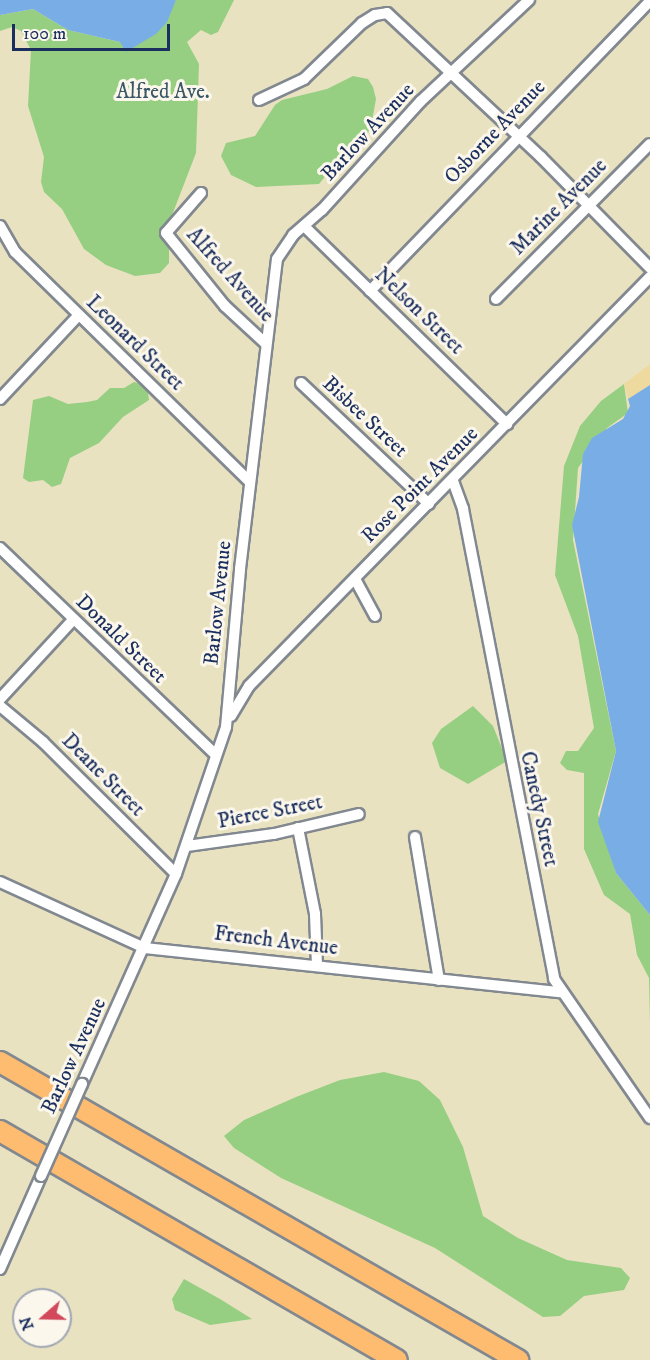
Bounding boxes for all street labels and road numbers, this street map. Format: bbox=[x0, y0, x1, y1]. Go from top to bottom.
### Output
street label: Osborne Avenue bbox=[439, 75, 551, 189]
street label: Barlow Avenue bbox=[316, 78, 420, 186]
street label: Marine Avenue bbox=[506, 154, 612, 260]
street label: Alfred Avenue bbox=[181, 223, 279, 327]
street label: Nelson Street bbox=[369, 262, 469, 360]
street label: Leonard Street bbox=[81, 290, 189, 396]
street label: Bisbee Street bbox=[317, 371, 413, 463]
street label: Rose Point Avenue bbox=[357, 422, 483, 548]
street label: Barlow Avenue bbox=[199, 540, 237, 666]
street label: Donald Street bbox=[70, 589, 172, 689]
street label: Deane Street bbox=[56, 728, 150, 822]
street label: Canedy Street bbox=[515, 749, 563, 869]
street label: Pierce Street bbox=[216, 790, 324, 834]
street label: French Avenue bbox=[213, 921, 339, 961]
street label: Barlow Avenue bbox=[36, 994, 112, 1118]

